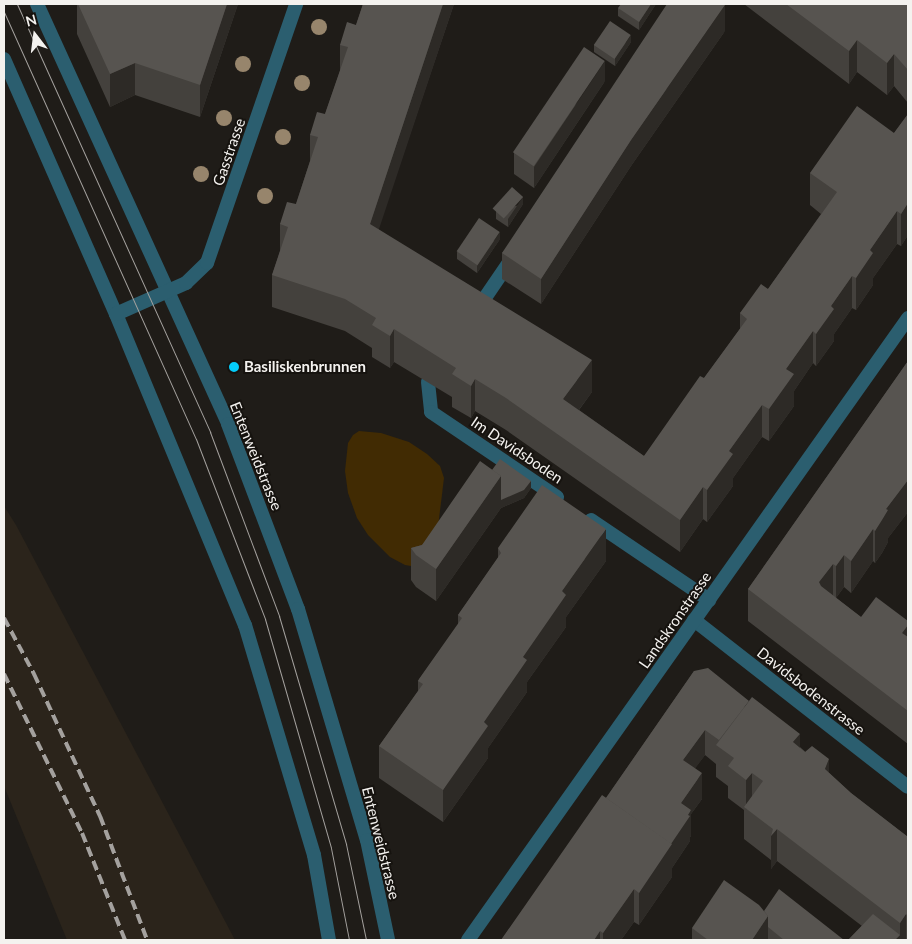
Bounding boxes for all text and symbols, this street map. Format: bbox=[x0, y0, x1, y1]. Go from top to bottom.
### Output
north arrow bbox=[10, 10, 60, 60]
text: N bbox=[24, 10, 38, 30]
street label: Gasstrasse bbox=[209, 116, 249, 188]
place label: Basiliskenbrunnen bbox=[244, 358, 366, 376]
marker: Basiliskenbrunnen bbox=[228, 361, 240, 373]
street label: Entenweidstrasse bbox=[226, 399, 286, 513]
street label: Im Davidsboden bbox=[468, 413, 566, 487]
street label: Landskronstrasse bbox=[635, 568, 715, 672]
street label: Davidsbodenstrasse bbox=[753, 643, 869, 739]
street label: Entenweidstrasse bbox=[358, 785, 404, 901]

